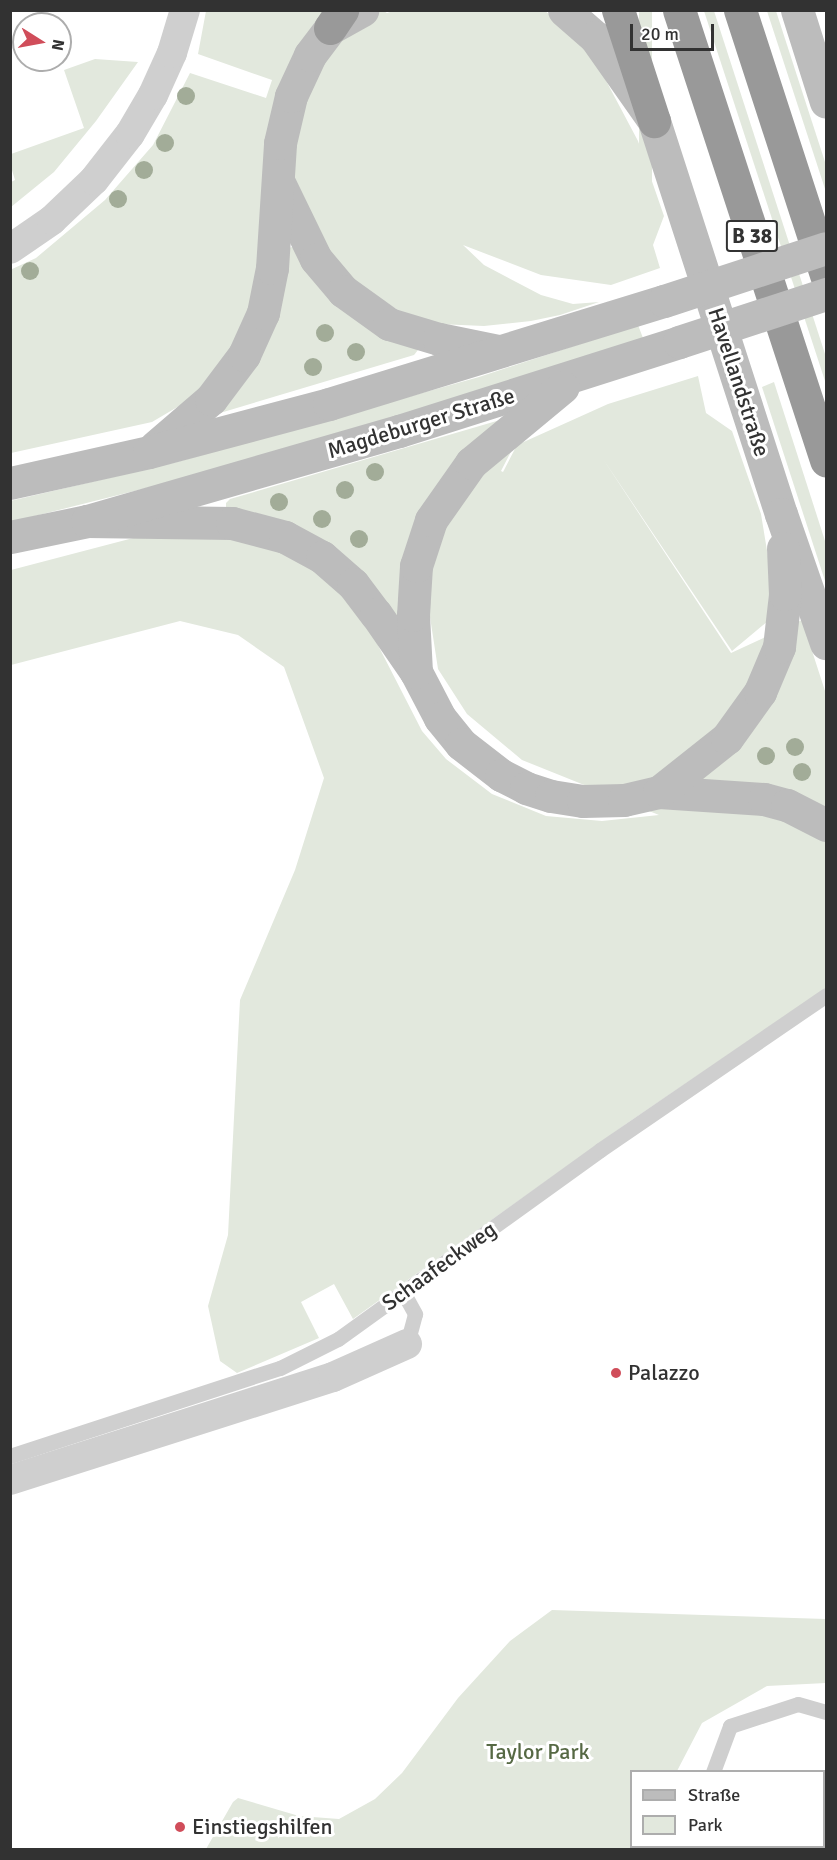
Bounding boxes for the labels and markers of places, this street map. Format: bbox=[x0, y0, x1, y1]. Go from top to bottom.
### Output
place label: Palazzo bbox=[628, 1360, 700, 1386]
marker: Palazzo bbox=[609, 1366, 623, 1380]
place label: Einstiegshilfen bbox=[192, 1814, 333, 1840]
marker: Einstiegshilfen bbox=[173, 1820, 187, 1834]

